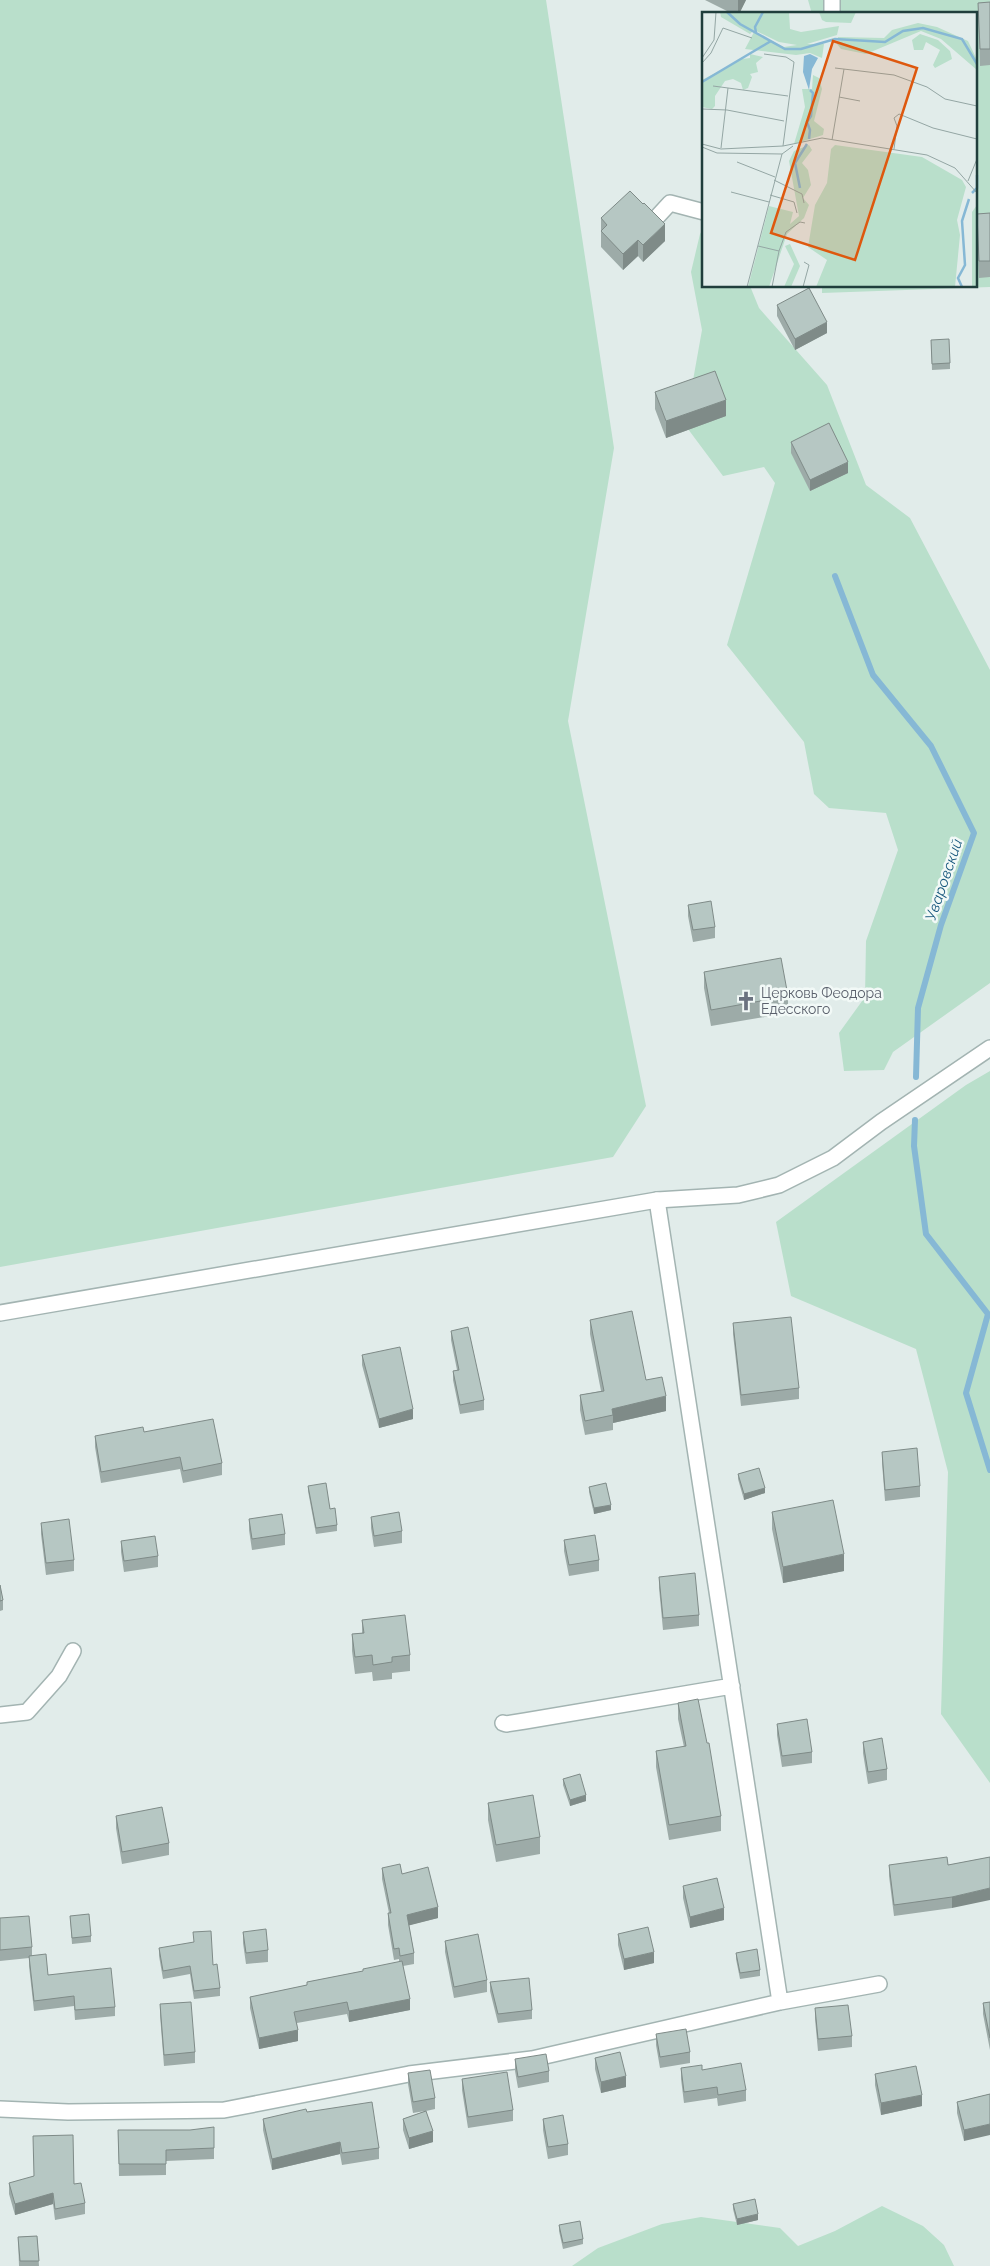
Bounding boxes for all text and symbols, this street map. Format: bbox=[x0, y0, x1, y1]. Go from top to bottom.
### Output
inset map bbox=[702, 12, 978, 288]
water label: Уваровский bbox=[922, 836, 967, 923]
place label: Церковь Феодора Едесского bbox=[761, 985, 882, 1017]
church icon: Церковь Феодора Едесского bbox=[735, 990, 757, 1012]

